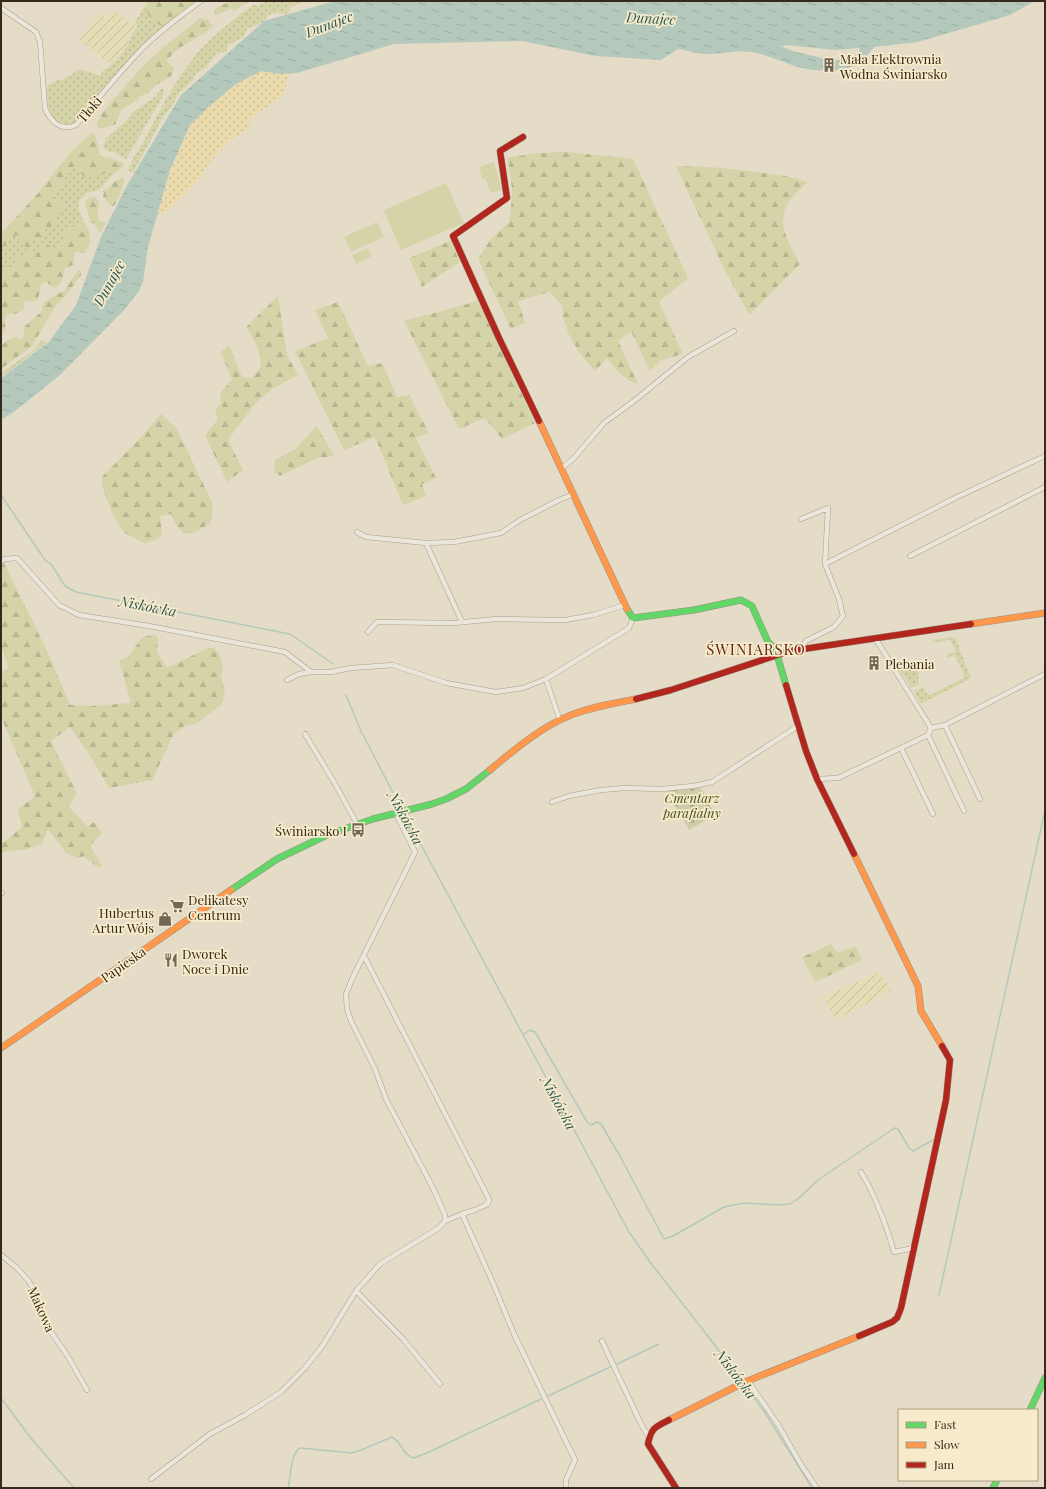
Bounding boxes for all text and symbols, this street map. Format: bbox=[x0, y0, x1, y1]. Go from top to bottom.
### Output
water label: Dunajec bbox=[302, 6, 355, 42]
water label: Dunajec bbox=[625, 7, 676, 29]
place label: Mała Elektrownia Wodna Świniarsko bbox=[839, 50, 947, 82]
building icon: Mała Elektrownia Wodna Świniarsko bbox=[821, 57, 837, 73]
street label: Tłoki bbox=[73, 92, 105, 126]
water label: Dunajec bbox=[88, 257, 129, 310]
water label: Niskówka bbox=[116, 591, 178, 621]
district label: ŚWINIARSKO bbox=[706, 639, 806, 659]
building icon: Plebania bbox=[866, 655, 882, 671]
place label: Plebania bbox=[885, 655, 935, 672]
water label: Niskówka bbox=[383, 786, 428, 848]
park label: Cmentarz parafialny bbox=[662, 789, 721, 821]
place label: Świniarsko I bbox=[275, 822, 347, 839]
bus stop icon: Świniarsko I bbox=[350, 822, 366, 838]
place label: Delikatesy Centrum bbox=[188, 891, 249, 923]
supermarket icon: Delikatesy Centrum bbox=[169, 898, 185, 914]
place label: Hubertus Artur Wójs bbox=[91, 904, 154, 936]
shop icon: Hubertus Artur Wójs bbox=[157, 911, 173, 927]
street label: Papieska bbox=[97, 942, 149, 986]
place label: Dworek Noce i Dnie bbox=[182, 945, 249, 977]
restaurant icon: Dworek Noce i Dnie bbox=[163, 952, 179, 968]
water label: Niskówka bbox=[536, 1071, 581, 1133]
street label: Makowa bbox=[24, 1284, 60, 1335]
water label: Niskówka bbox=[710, 1344, 761, 1403]
legend bbox=[898, 1409, 1038, 1481]
text: Fast bbox=[934, 1416, 957, 1432]
text: Slow bbox=[934, 1436, 960, 1452]
text: Jam bbox=[933, 1456, 955, 1472]

